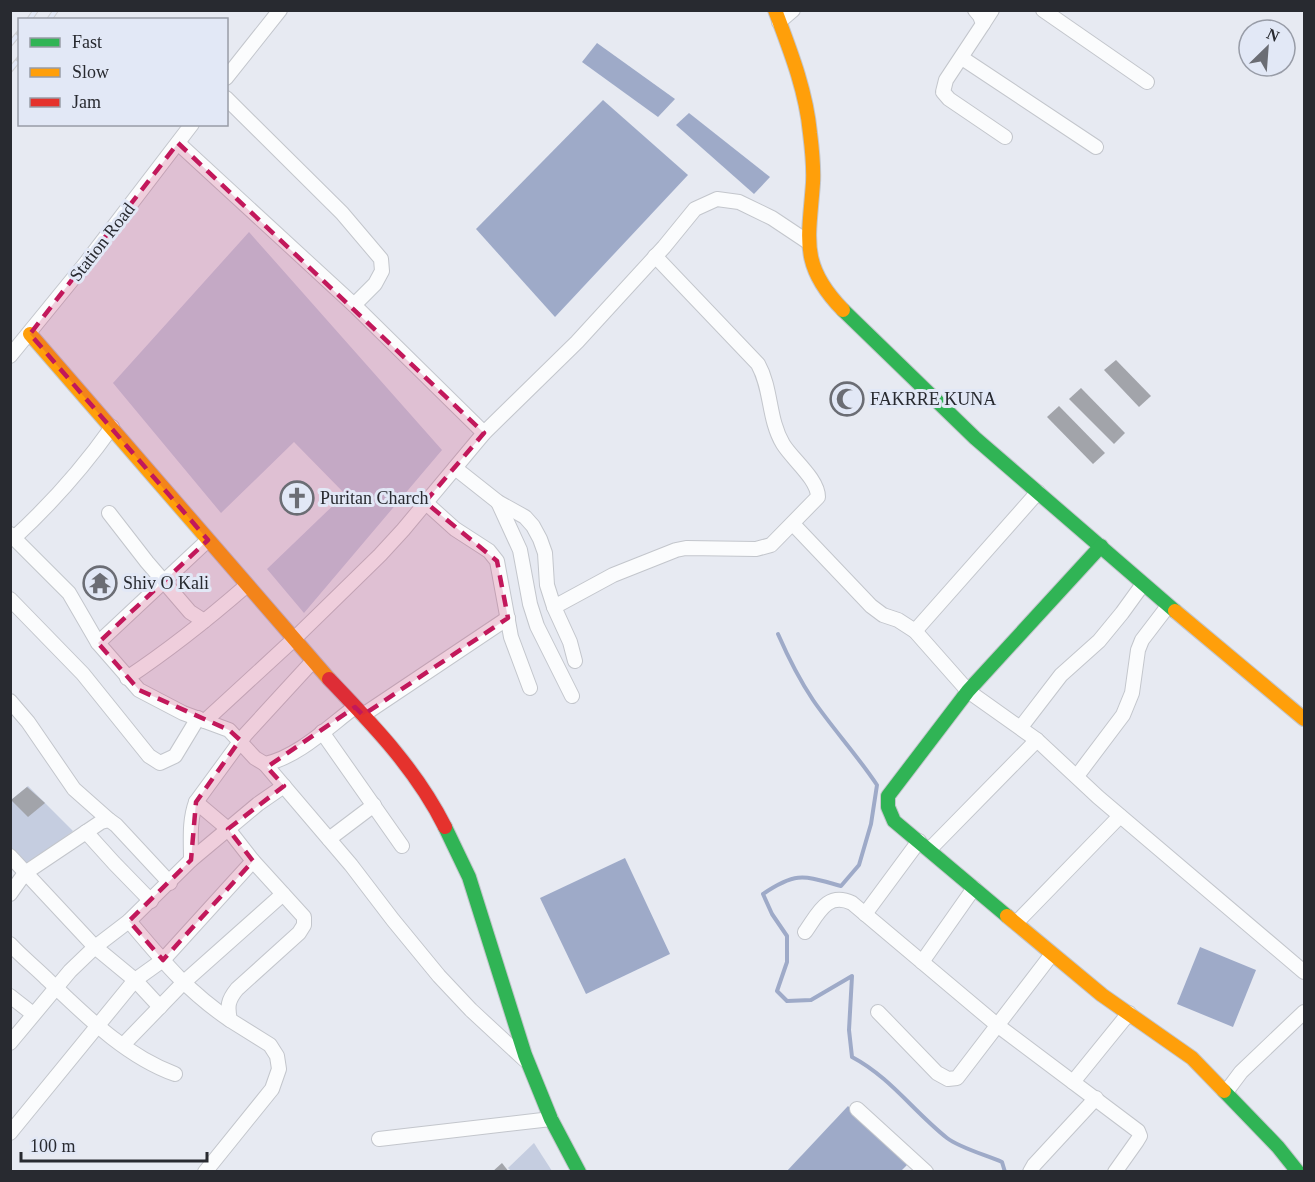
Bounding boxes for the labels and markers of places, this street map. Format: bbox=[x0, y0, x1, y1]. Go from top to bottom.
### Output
mosque icon: FAKRRE KUNA bbox=[829, 381, 865, 417]
place label: FAKRRE KUNA bbox=[870, 389, 996, 409]
church icon: Puritan Charch bbox=[279, 480, 315, 516]
place label: Puritan Charch bbox=[320, 488, 428, 508]
temple icon: Shiv O Kali bbox=[82, 565, 118, 601]
place label: Shiv O Kali bbox=[123, 573, 209, 593]

